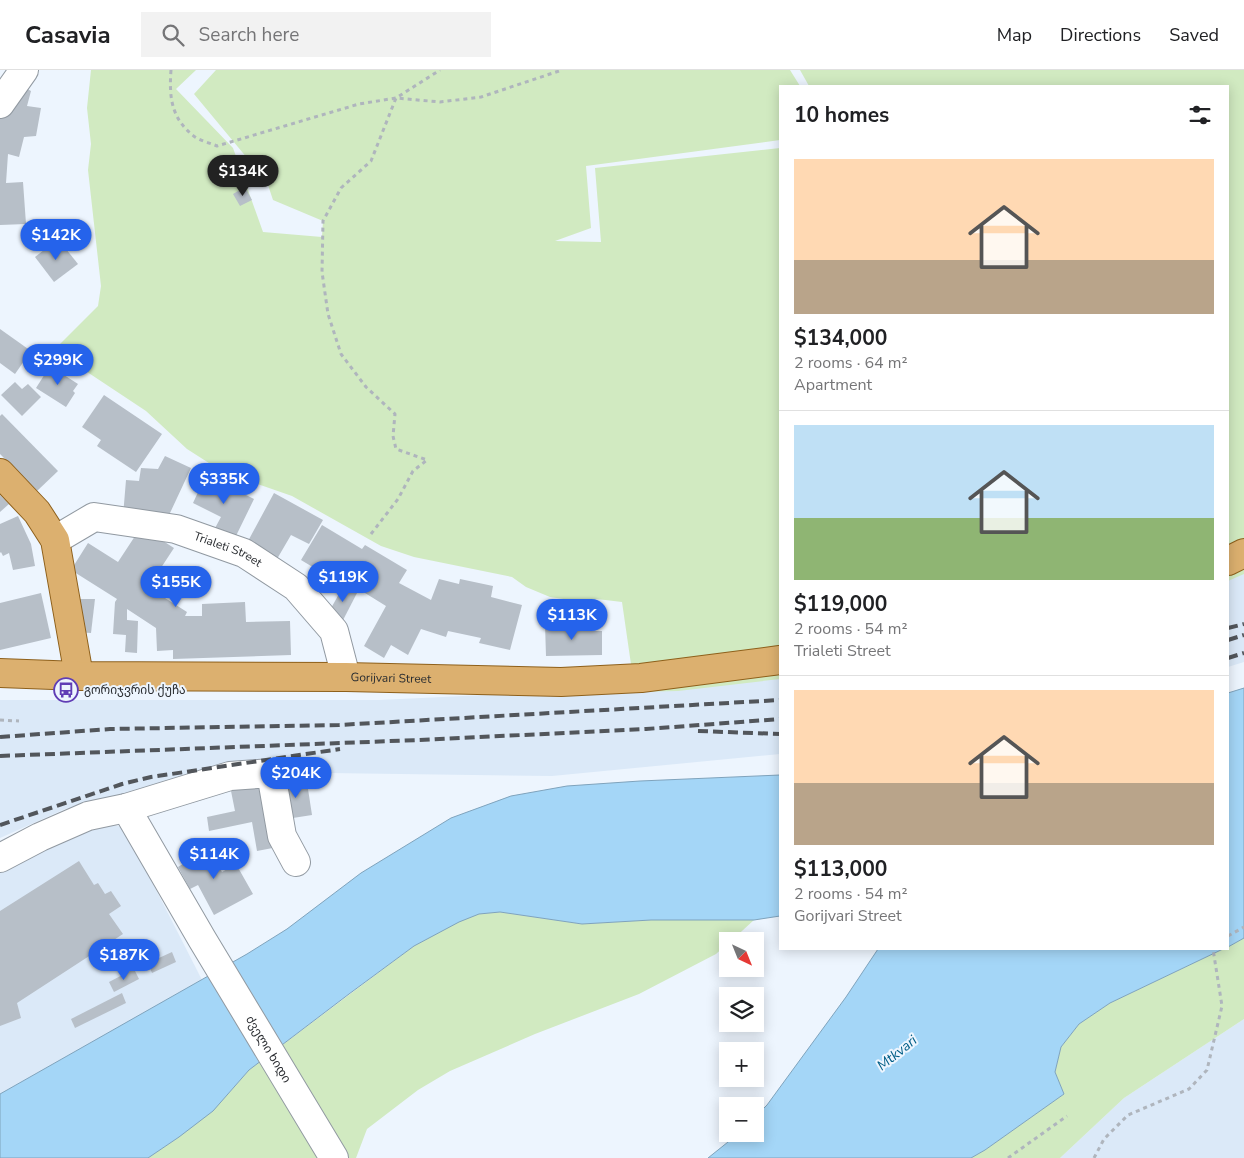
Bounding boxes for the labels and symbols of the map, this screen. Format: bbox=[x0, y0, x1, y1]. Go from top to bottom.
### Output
pin: $134K bbox=[208, 154, 278, 197]
pin: $142K bbox=[21, 218, 91, 261]
pin: $299K bbox=[23, 344, 93, 386]
pin: $335K bbox=[189, 462, 259, 505]
street label: Trialeti Street bbox=[192, 528, 266, 571]
pin: $119K bbox=[308, 560, 378, 603]
pin: $155K bbox=[141, 566, 211, 608]
pin: $113K bbox=[537, 598, 607, 641]
street label: Gorijvari Street bbox=[350, 669, 432, 687]
bus stop icon: გორიჯვრის ქუჩა bbox=[53, 677, 79, 703]
place label: გორიჯვრის ქუჩა bbox=[84, 682, 186, 698]
pin: $204K bbox=[261, 756, 331, 799]
pin: $114K bbox=[179, 838, 249, 880]
north arrow bbox=[719, 932, 764, 978]
pin: $187K bbox=[89, 938, 159, 981]
street label: ძველი ხიდი bbox=[242, 1013, 295, 1086]
water label: Mtkvari bbox=[873, 1031, 922, 1075]

